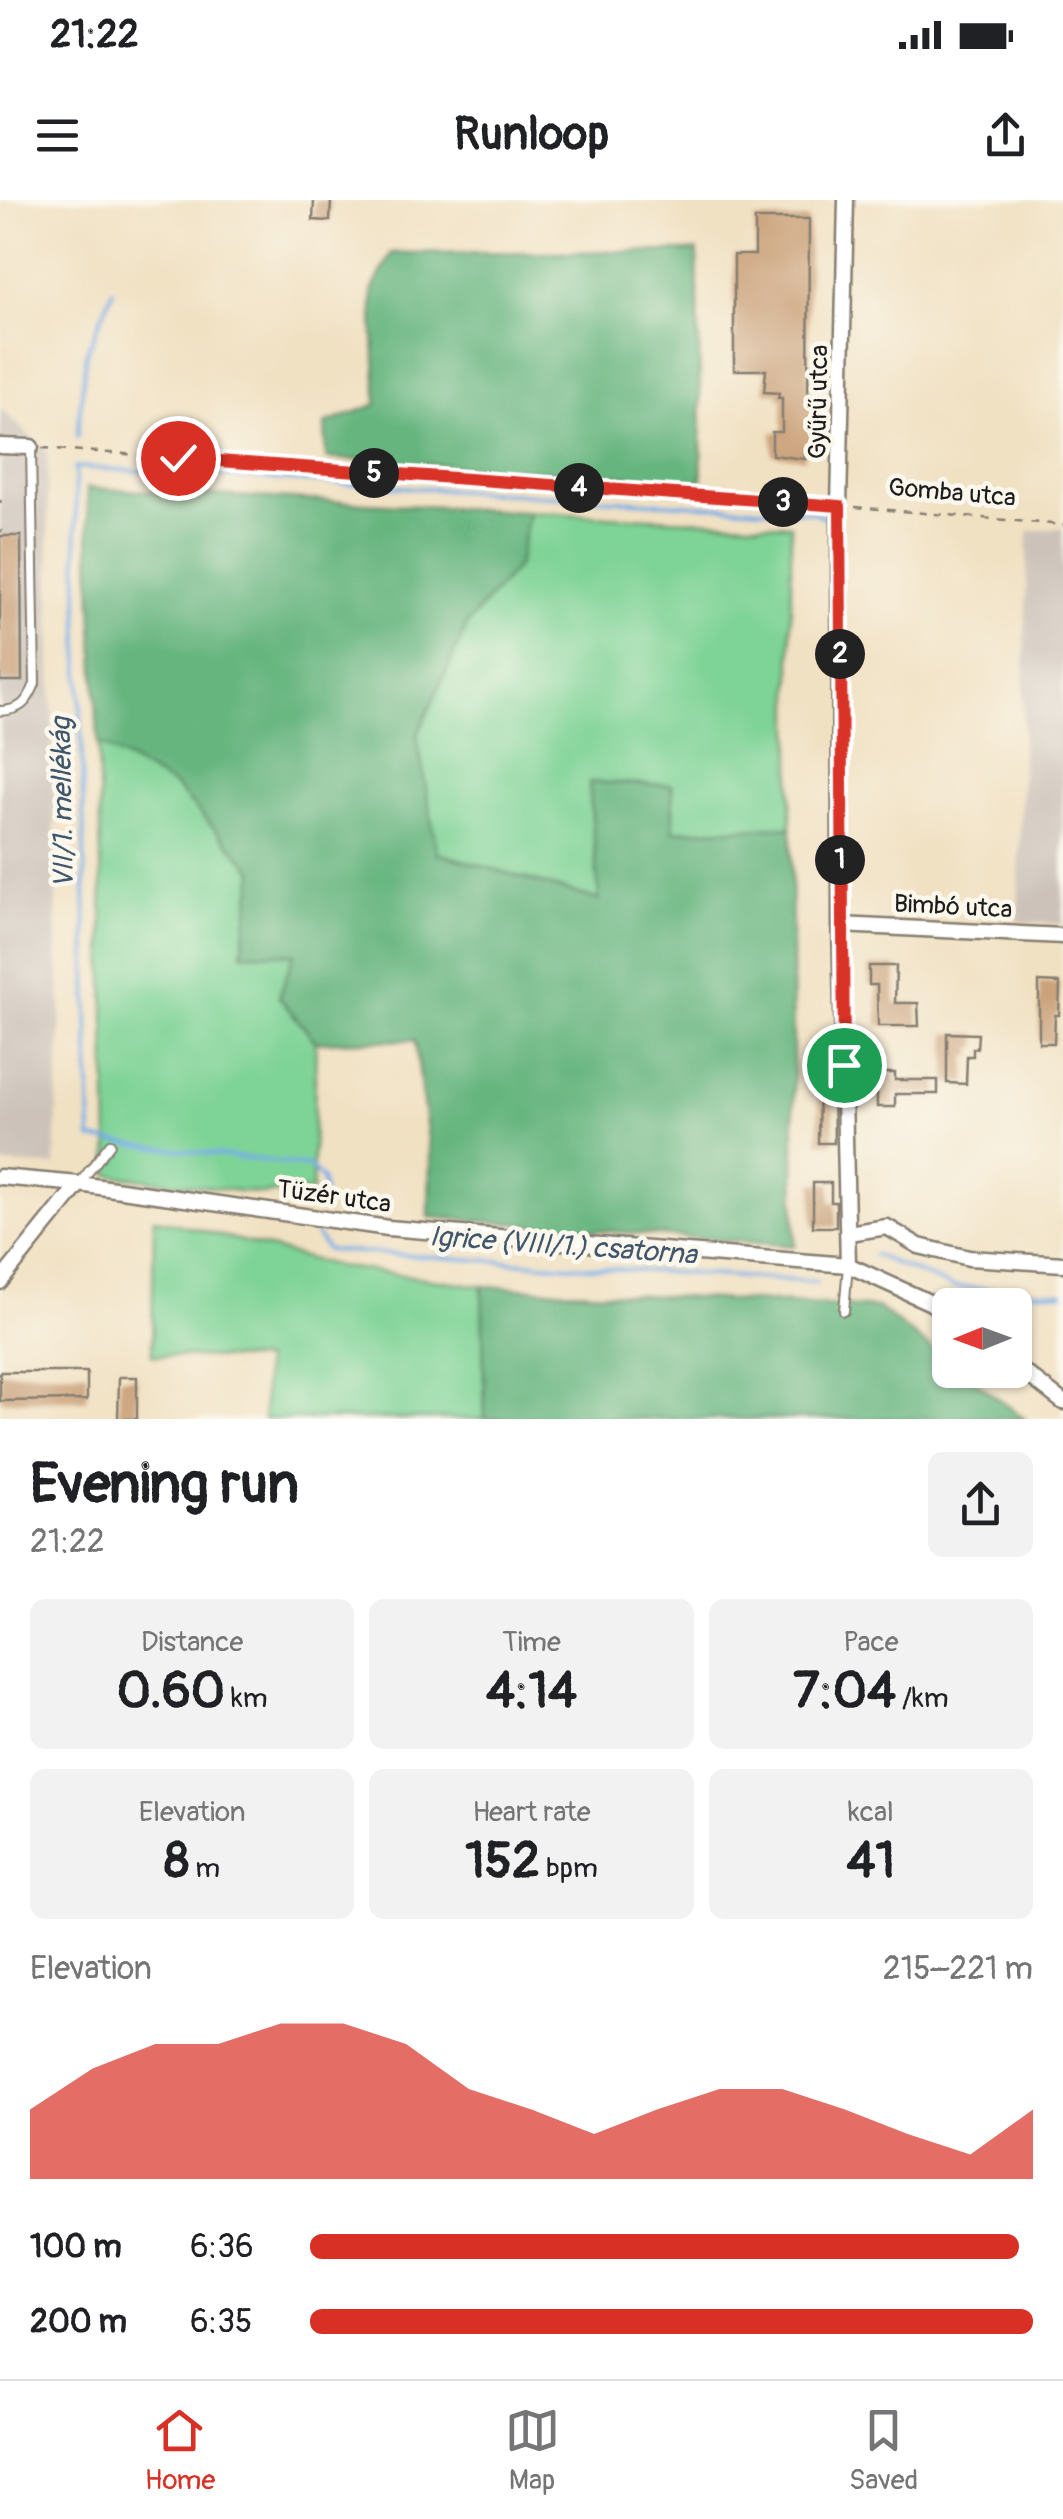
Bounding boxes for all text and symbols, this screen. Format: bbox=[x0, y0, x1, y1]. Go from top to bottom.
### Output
text: 21:22 bbox=[50, 11, 139, 59]
text: Runloop bbox=[454, 107, 609, 163]
icon: menu bbox=[30, 108, 85, 163]
icon: share bbox=[978, 108, 1033, 163]
street label: Gyűrű utca bbox=[803, 344, 835, 460]
pin bbox=[136, 416, 221, 501]
icon: check bbox=[151, 431, 206, 486]
pin: 5 bbox=[349, 448, 399, 498]
text: 5 bbox=[366, 455, 382, 490]
pin: 4 bbox=[554, 463, 604, 513]
text: 4 bbox=[571, 470, 587, 505]
street label: Gomba utca bbox=[887, 472, 1017, 514]
pin: 3 bbox=[758, 477, 808, 527]
text: 3 bbox=[775, 484, 791, 519]
pin: 2 bbox=[815, 629, 865, 679]
text: 2 bbox=[832, 636, 848, 671]
water label: VII/1. mellékág bbox=[44, 715, 82, 889]
pin: 1 bbox=[815, 835, 865, 885]
text: 1 bbox=[835, 842, 845, 877]
street label: Bimbó utca bbox=[893, 888, 1013, 926]
pin bbox=[802, 1023, 887, 1108]
icon: arrive bbox=[817, 1038, 872, 1093]
street label: Tüzér utca bbox=[275, 1174, 393, 1220]
water label: Igrice (VIII/1.) csatorna bbox=[428, 1219, 700, 1273]
north arrow bbox=[932, 1288, 1032, 1388]
map controls bbox=[932, 1288, 1032, 1388]
text: Evening run bbox=[30, 1450, 299, 1519]
button: share bbox=[928, 1452, 1033, 1557]
text: 21:22 bbox=[30, 1522, 105, 1562]
text: Distance bbox=[141, 1625, 243, 1660]
text: Time bbox=[502, 1625, 561, 1660]
text: Pace bbox=[843, 1625, 899, 1660]
text: 0.60 bbox=[117, 1660, 225, 1723]
text: 4:14 bbox=[486, 1660, 577, 1723]
text: 7:04 bbox=[793, 1660, 896, 1723]
text: km bbox=[225, 1681, 268, 1716]
text: /km bbox=[896, 1681, 949, 1716]
text: Elevation bbox=[139, 1795, 246, 1830]
text: Heart rate bbox=[472, 1795, 591, 1830]
text: kcal bbox=[848, 1795, 894, 1830]
text: 8 bbox=[164, 1830, 189, 1893]
text: 152 bbox=[465, 1830, 540, 1893]
text: 41 bbox=[847, 1830, 895, 1893]
text: m bbox=[189, 1851, 220, 1886]
text: bpm bbox=[540, 1851, 598, 1886]
text: Elevation bbox=[30, 1949, 152, 1989]
text: 215–221 m bbox=[883, 1949, 1033, 1989]
text: 100 m bbox=[30, 2227, 122, 2267]
text: 6:36 bbox=[190, 2227, 254, 2267]
text: 200 m bbox=[30, 2302, 127, 2342]
text: 6:35 bbox=[190, 2302, 252, 2342]
tab: Home bbox=[145, 2403, 215, 2498]
tab: Map bbox=[505, 2403, 560, 2498]
tab: Saved bbox=[849, 2403, 918, 2498]

